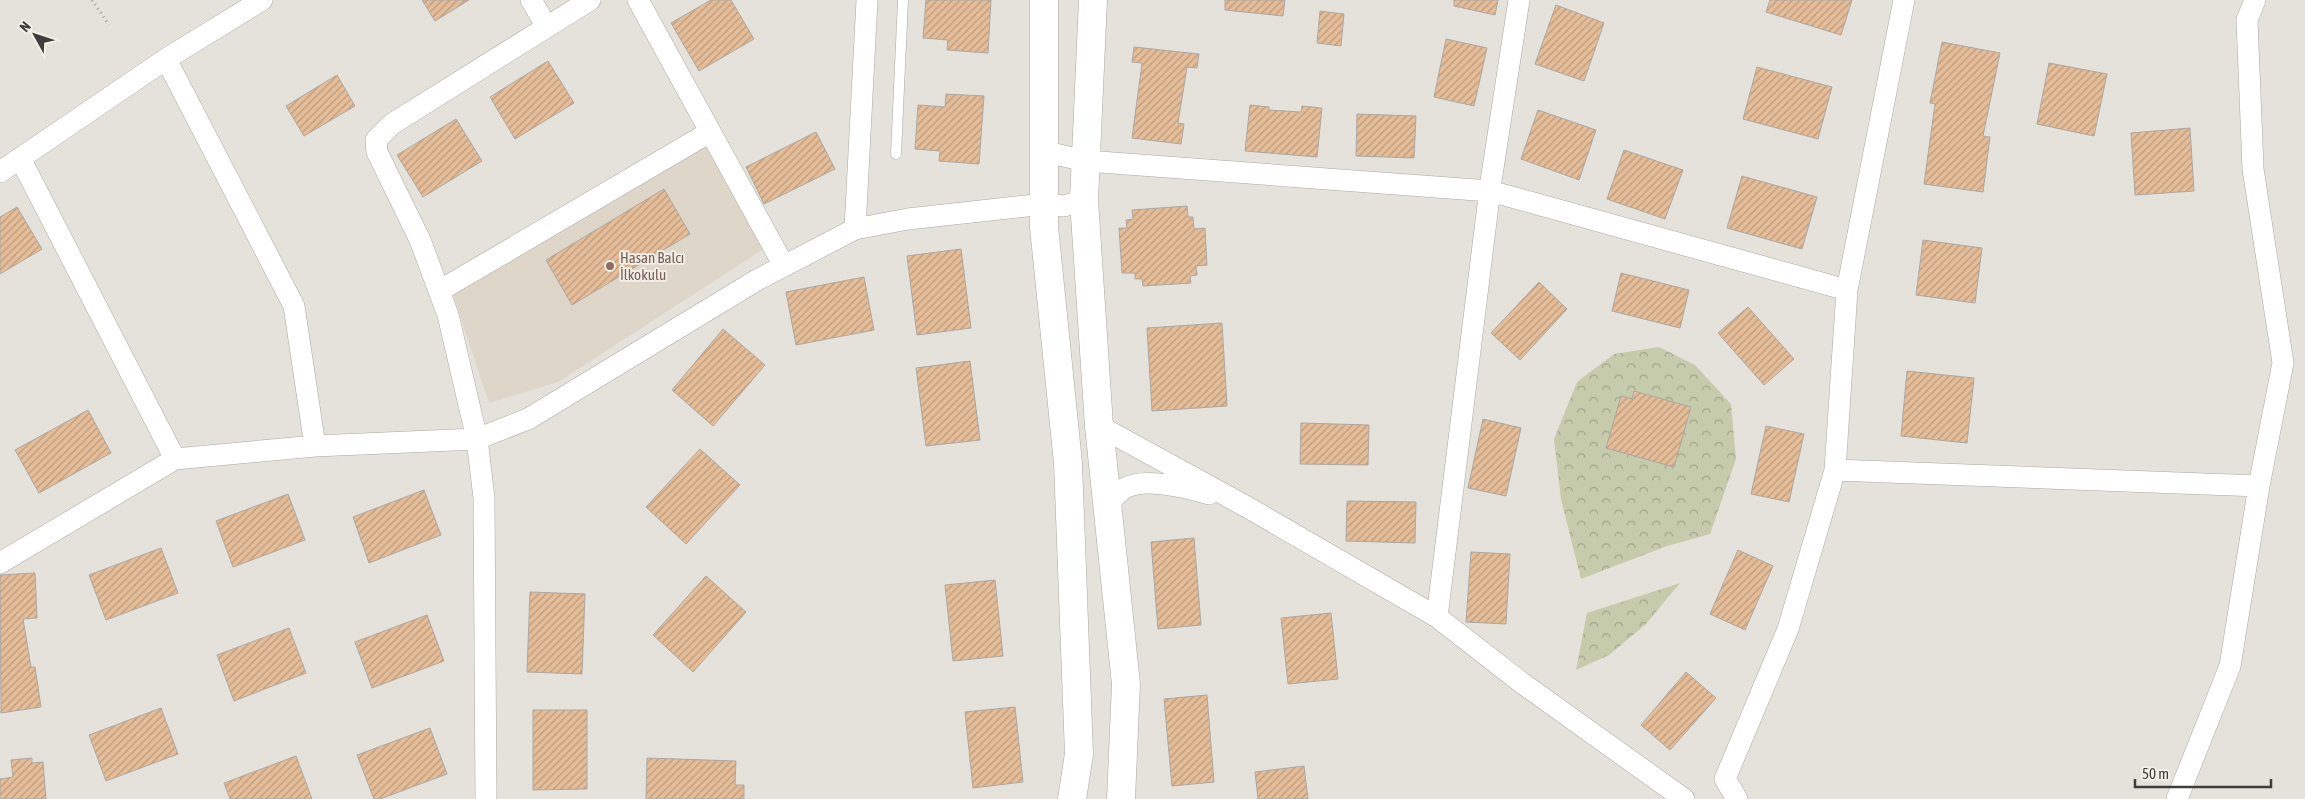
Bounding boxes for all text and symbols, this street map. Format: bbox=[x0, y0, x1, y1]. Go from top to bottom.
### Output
north arrow bbox=[10, 10, 60, 60]
text: N bbox=[16, 18, 34, 35]
place label: Hasan Balcı İlkokulu bbox=[620, 249, 684, 283]
marker: Hasan Balcı İlkokulu bbox=[604, 260, 616, 272]
scale bar bbox=[2135, 756, 2271, 788]
text: 50 m bbox=[2142, 765, 2169, 782]

